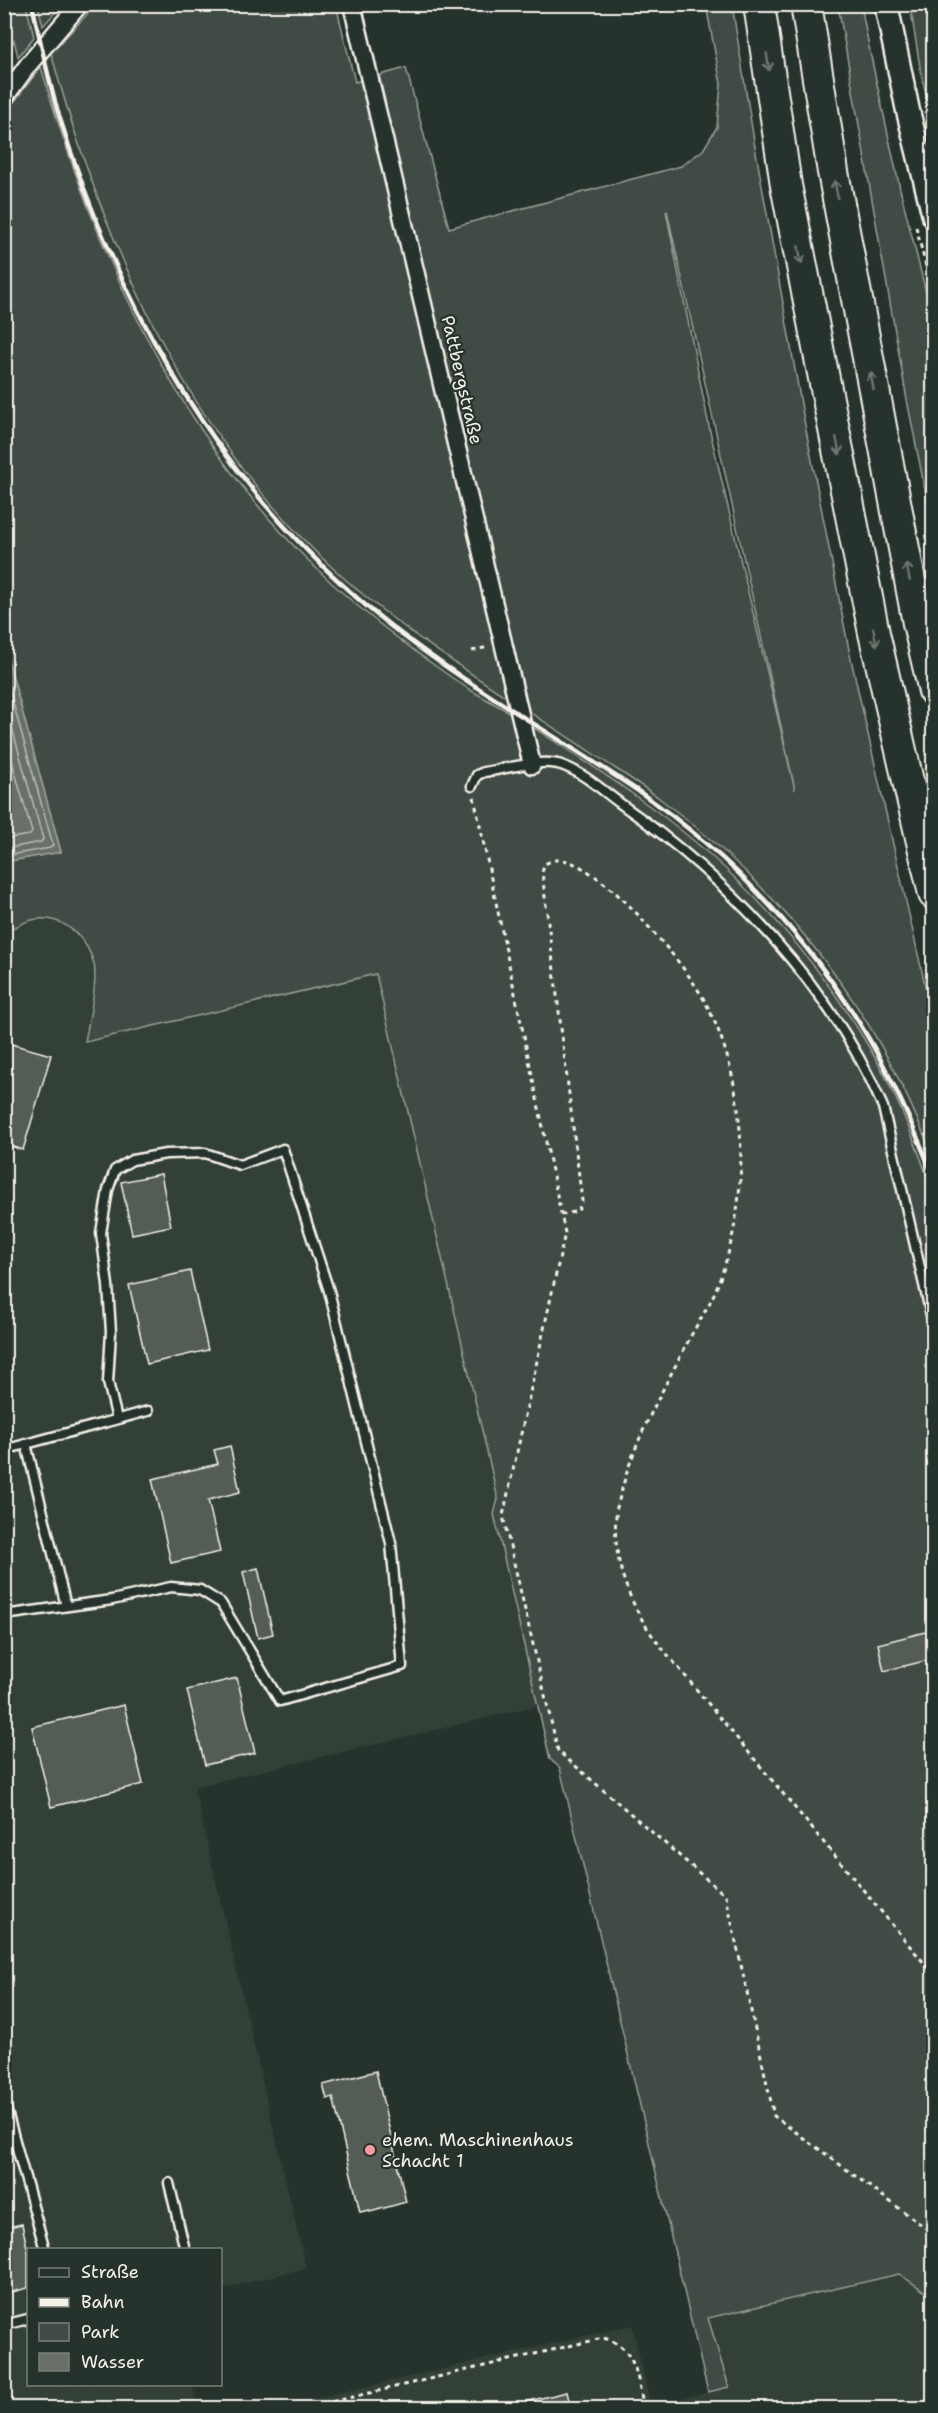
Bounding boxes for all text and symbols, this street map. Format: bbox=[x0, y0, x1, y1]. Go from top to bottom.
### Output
one-way arrow bbox=[762, 52, 773, 72]
one-way arrow bbox=[830, 180, 841, 200]
one-way arrow bbox=[795, 244, 806, 264]
street label: Pattbergstraße bbox=[436, 313, 488, 447]
one-way arrow bbox=[866, 371, 877, 391]
one-way arrow bbox=[833, 436, 844, 455]
one-way arrow bbox=[902, 563, 913, 583]
one-way arrow bbox=[870, 627, 882, 646]
place label: ehem. Maschinenhaus Schacht 1 bbox=[382, 2128, 574, 2173]
marker: ehem. Maschinenhaus Schacht 1 bbox=[363, 2143, 377, 2157]
legend bbox=[27, 2248, 222, 2386]
text: Straße bbox=[81, 2260, 139, 2284]
text: Bahn bbox=[81, 2290, 125, 2314]
text: Park bbox=[81, 2320, 120, 2344]
text: Wasser bbox=[81, 2350, 144, 2374]

